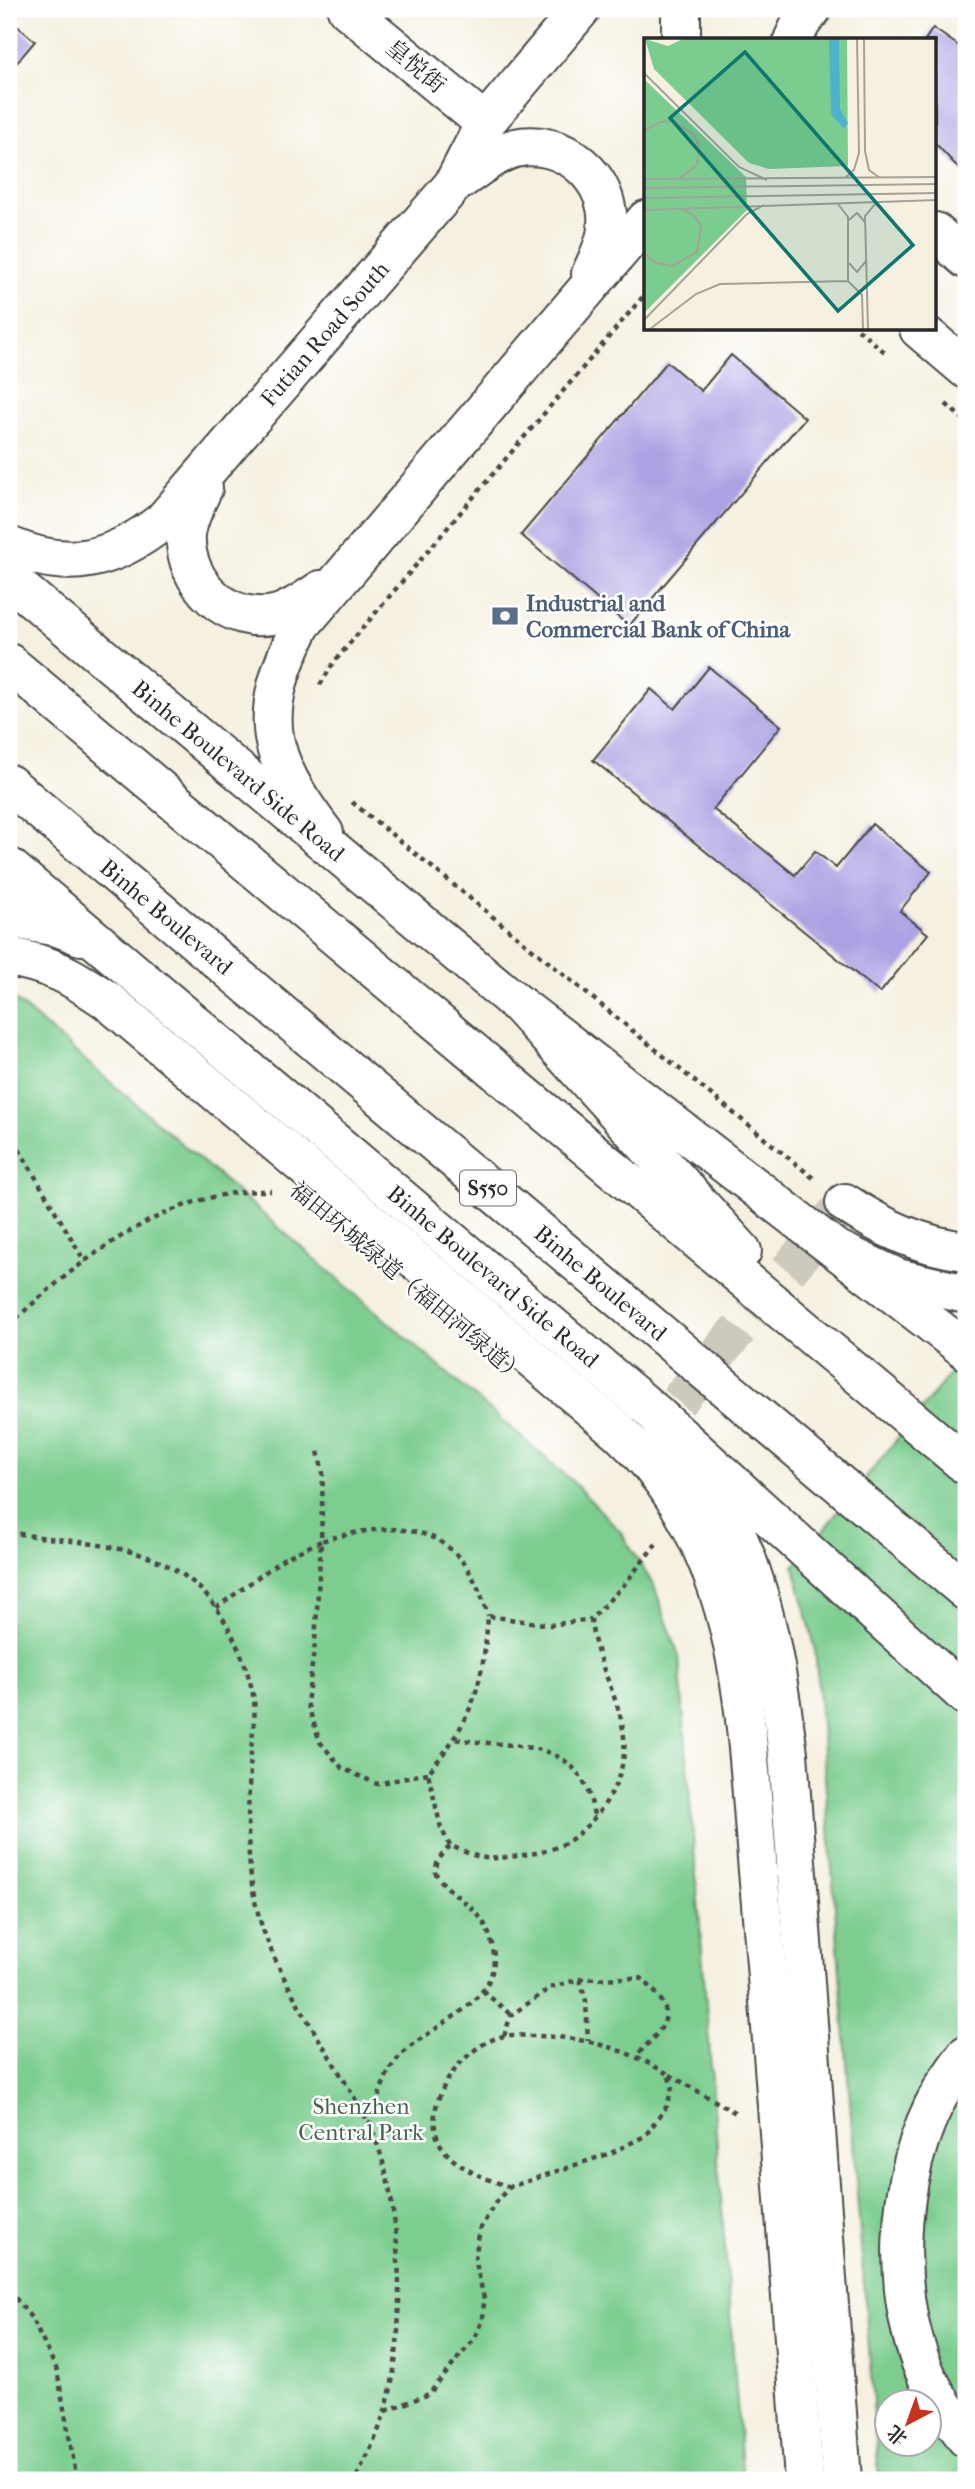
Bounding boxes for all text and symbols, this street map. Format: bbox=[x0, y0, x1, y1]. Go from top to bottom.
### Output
street label: 皇悦街 bbox=[381, 34, 451, 99]
inset map bbox=[644, 38, 936, 331]
street label: Futian Road South bbox=[255, 256, 395, 412]
place label: Industrial and Commercial Bank of China bbox=[526, 590, 791, 643]
bank icon: Industrial and Commercial Bank of China bbox=[490, 601, 520, 631]
street label: Binhe Boulevard Side Road bbox=[126, 675, 350, 868]
street label: Binhe Boulevard bbox=[94, 854, 238, 981]
road number: S550 bbox=[460, 1170, 516, 1206]
street label: 福田环城绿道（福田河绿道） bbox=[284, 1176, 531, 1389]
street label: Binhe Boulevard Side Road bbox=[381, 1179, 605, 1373]
street label: Binhe Boulevard bbox=[528, 1218, 672, 1346]
park label: Shenzhen Central Park bbox=[298, 2093, 425, 2146]
north arrow bbox=[874, 2388, 944, 2458]
text: 北 bbox=[883, 2421, 912, 2450]

